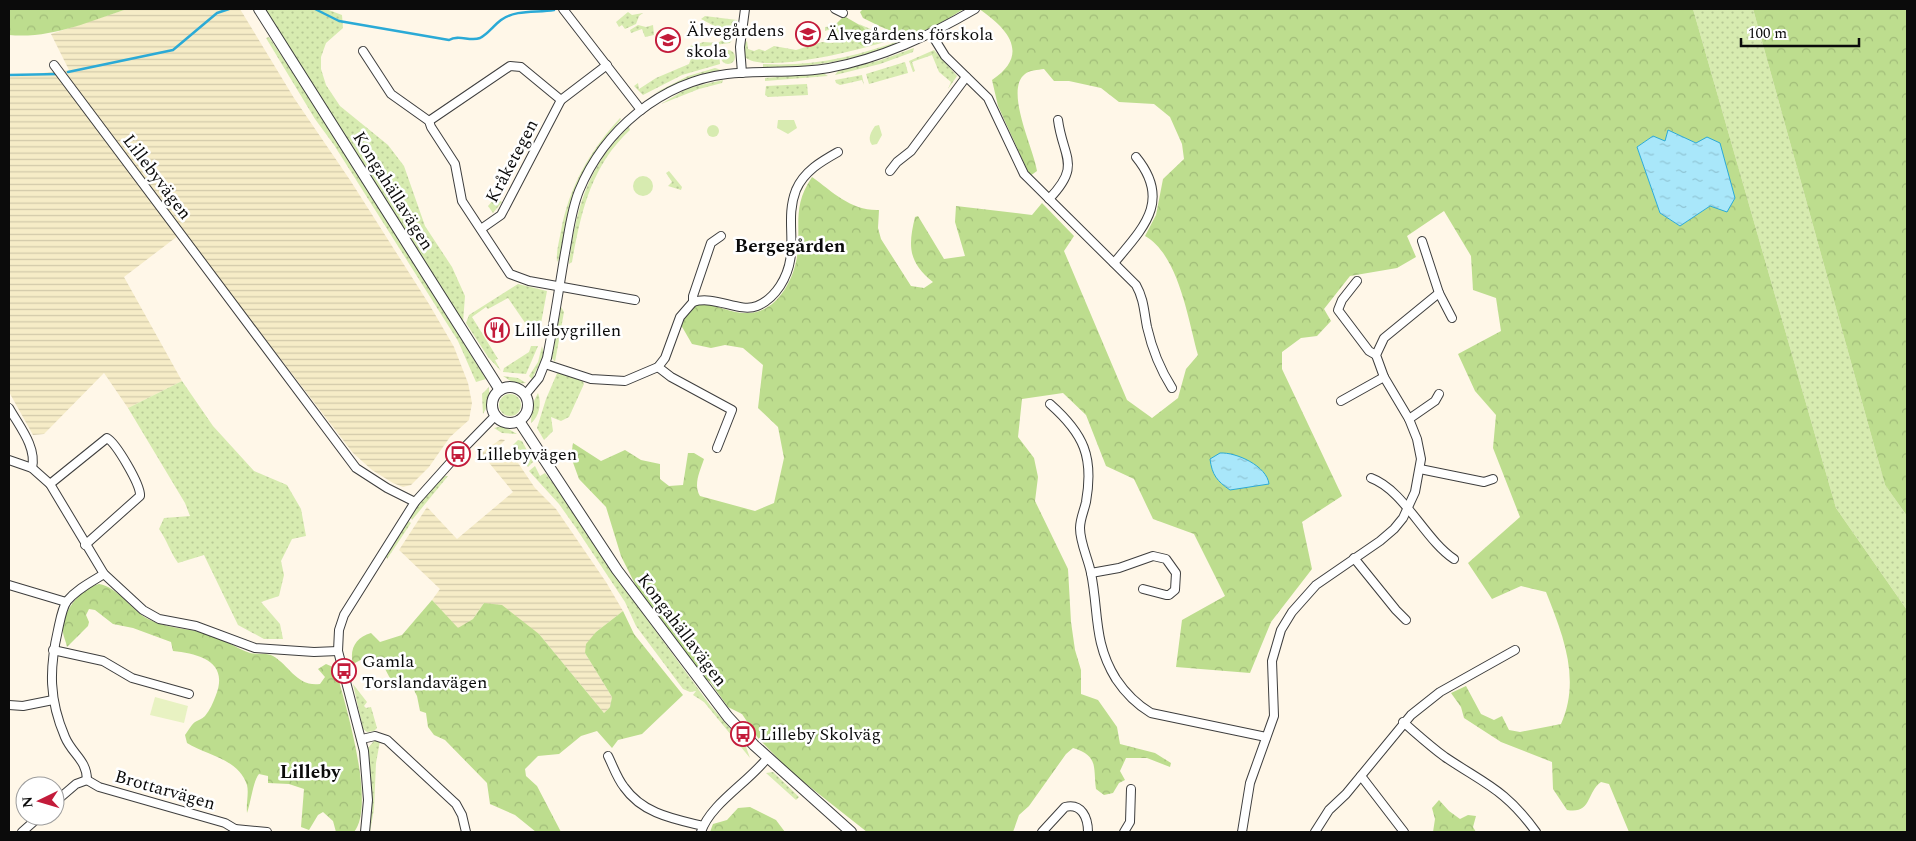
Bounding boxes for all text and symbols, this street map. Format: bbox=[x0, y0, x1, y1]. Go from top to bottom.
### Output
scale bar bbox=[1741, 15, 1858, 47]
place label: Älvegårdens skola bbox=[686, 17, 785, 65]
school or university icon: Älvegårdens förskola bbox=[795, 21, 821, 47]
place label: Älvegårdens förskola bbox=[826, 21, 994, 48]
text: 100 m bbox=[1748, 22, 1787, 45]
school or university icon: Älvegårdens skola bbox=[655, 27, 681, 53]
street label: Kråketegen bbox=[479, 114, 545, 208]
street label: Kongahällavägen bbox=[346, 126, 440, 256]
street label: Lillebyvägen bbox=[116, 128, 198, 226]
district label: Bergegården bbox=[734, 232, 846, 261]
restaurant icon: Lillebygrillen bbox=[484, 317, 510, 343]
place label: Lillebygrillen bbox=[514, 317, 621, 344]
bus stop icon: Lillebyvägen bbox=[445, 441, 471, 467]
place label: Lillebyvägen bbox=[476, 441, 577, 468]
street label: Kongahällavägen bbox=[630, 568, 734, 692]
place label: Gamla Torslandavägen bbox=[362, 648, 488, 696]
bus stop icon: Gamla Torslandavägen bbox=[331, 658, 357, 684]
bus stop icon: Lilleby Skolväg bbox=[730, 721, 756, 747]
place label: Lilleby Skolväg bbox=[760, 721, 881, 748]
district label: Lilleby bbox=[280, 758, 341, 787]
street label: Brottarvägen bbox=[111, 763, 219, 817]
north arrow bbox=[15, 776, 65, 826]
text: N bbox=[17, 795, 39, 809]

